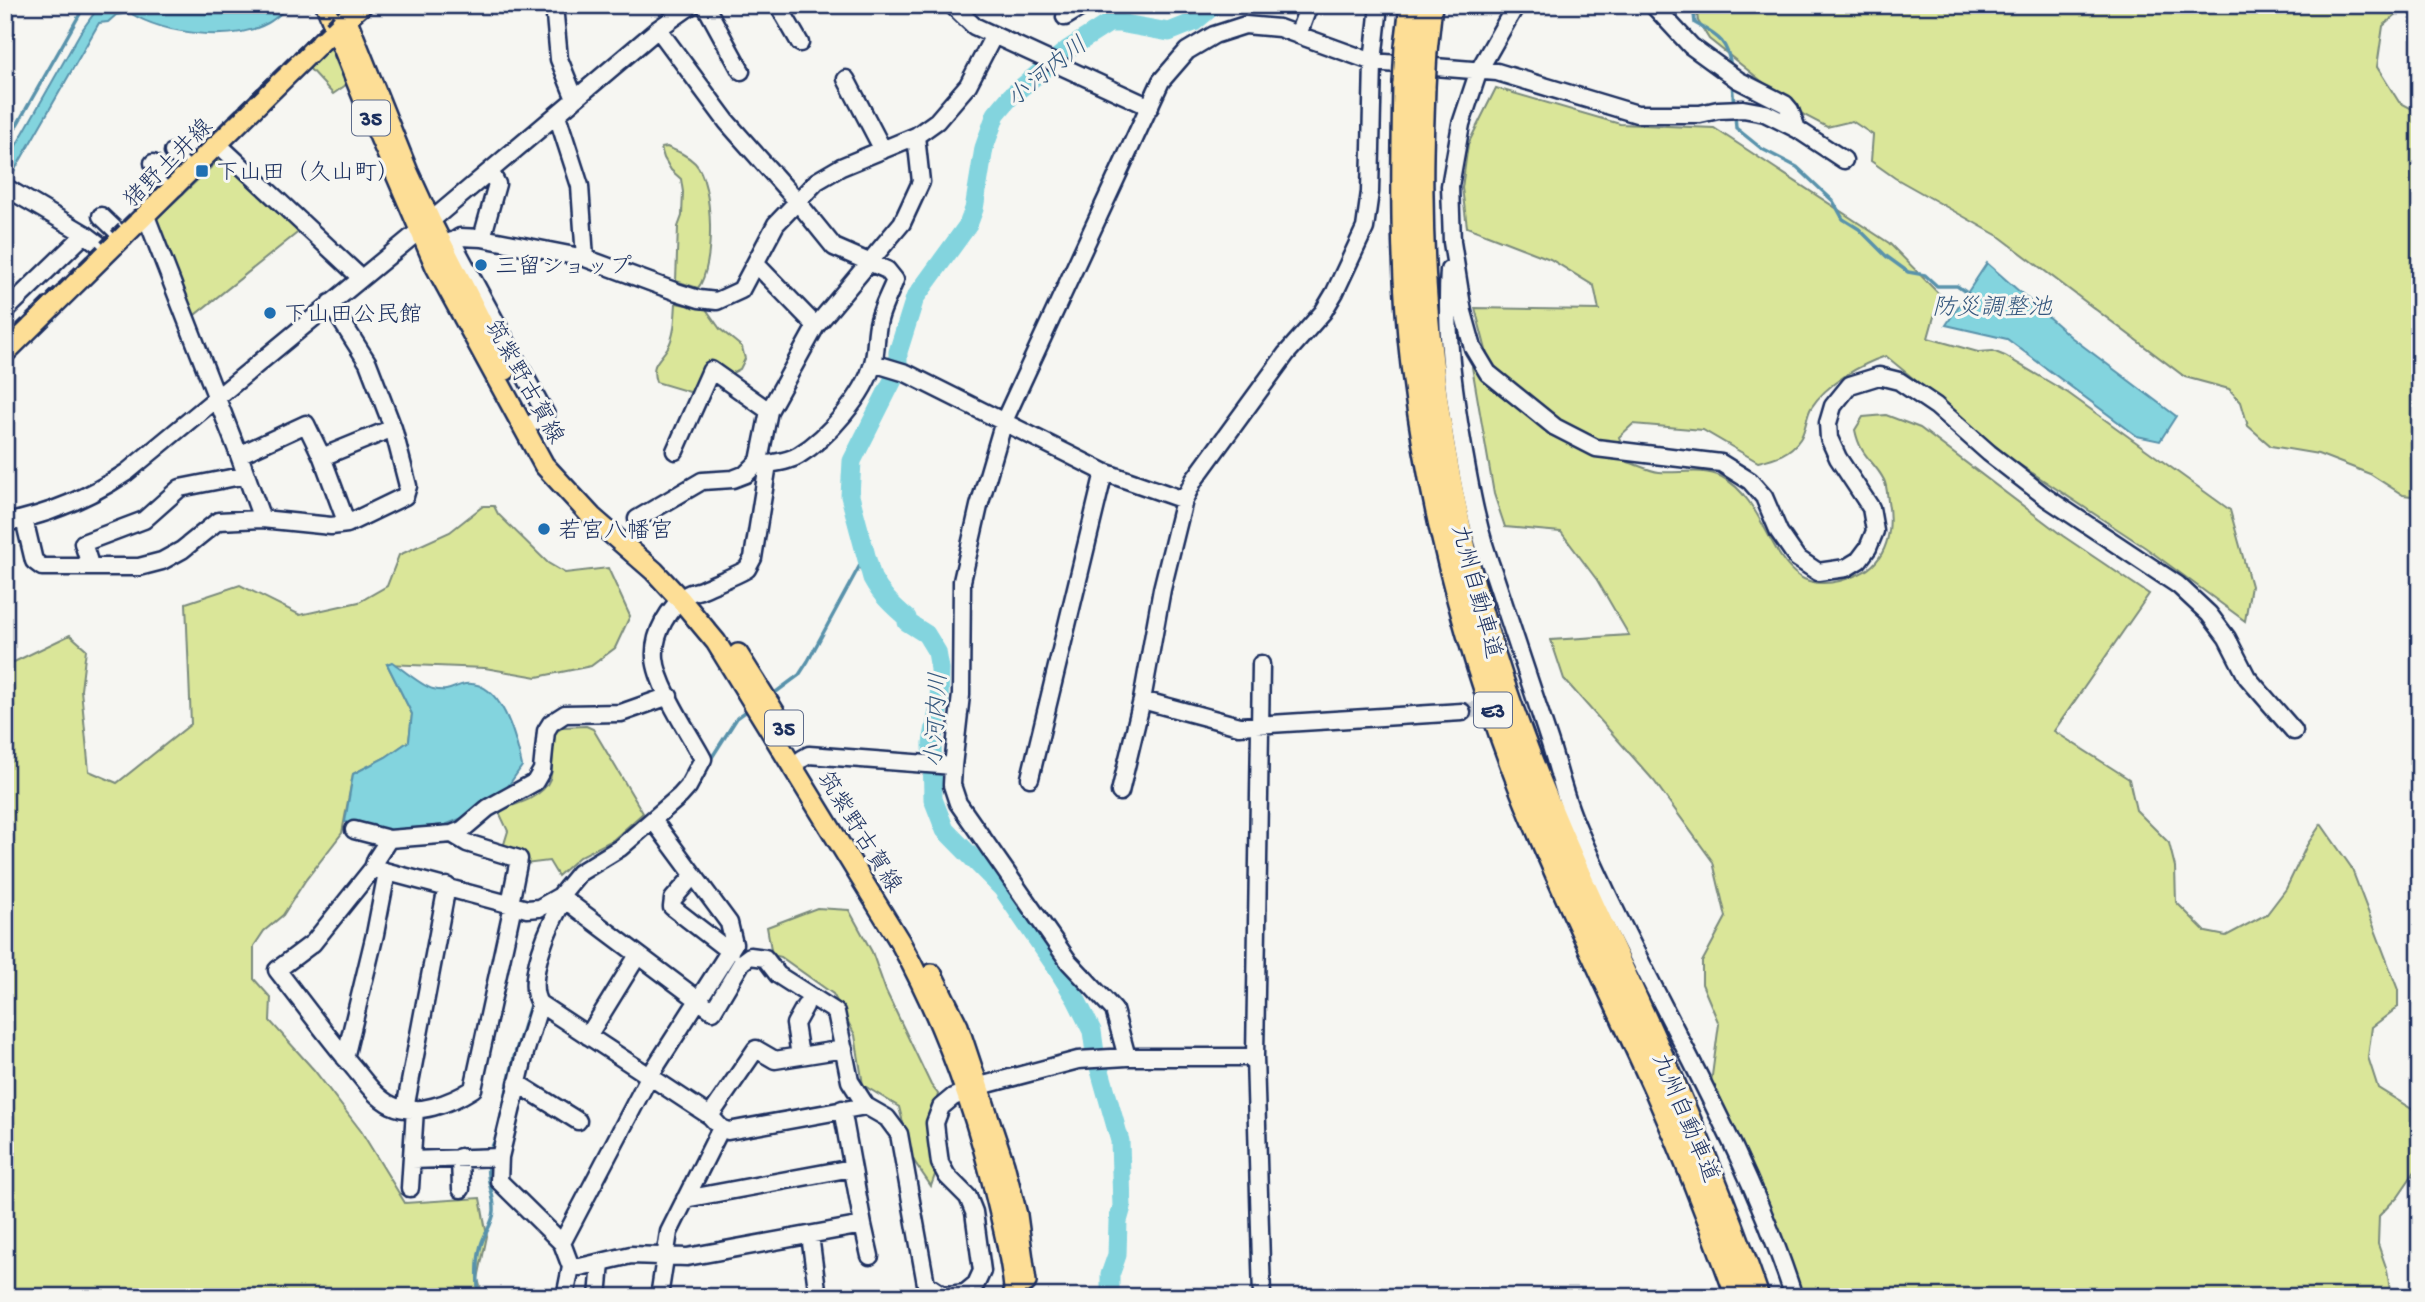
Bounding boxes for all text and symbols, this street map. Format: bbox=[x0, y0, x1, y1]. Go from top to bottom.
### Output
water label: 小河内川 bbox=[1001, 31, 1095, 115]
road number: 35 bbox=[352, 100, 390, 136]
street label: 猪野土井線 bbox=[119, 114, 220, 215]
place label: 下山田（久山町） bbox=[216, 160, 400, 188]
marker: 下山田（久山町） bbox=[194, 163, 210, 179]
place label: 三留ショップ bbox=[495, 254, 632, 282]
marker: 三留ショップ bbox=[473, 257, 489, 273]
water label: 防災調整池 bbox=[1932, 294, 2053, 324]
place label: 下山田公民館 bbox=[284, 302, 422, 330]
marker: 下山田公民館 bbox=[262, 305, 278, 321]
street label: 筑紫野古賀線 bbox=[478, 315, 569, 450]
place label: 若宮八幡宮 bbox=[558, 518, 673, 546]
marker: 若宮八幡宮 bbox=[536, 521, 552, 537]
street label: 九州自動車道 bbox=[1444, 522, 1506, 662]
water label: 小河内川 bbox=[921, 671, 955, 769]
road number: E3 bbox=[1474, 692, 1512, 728]
road number: 35 bbox=[765, 710, 803, 746]
street label: 筑紫野古賀線 bbox=[810, 767, 907, 899]
street label: 九州自動車道 bbox=[1644, 1049, 1724, 1187]

